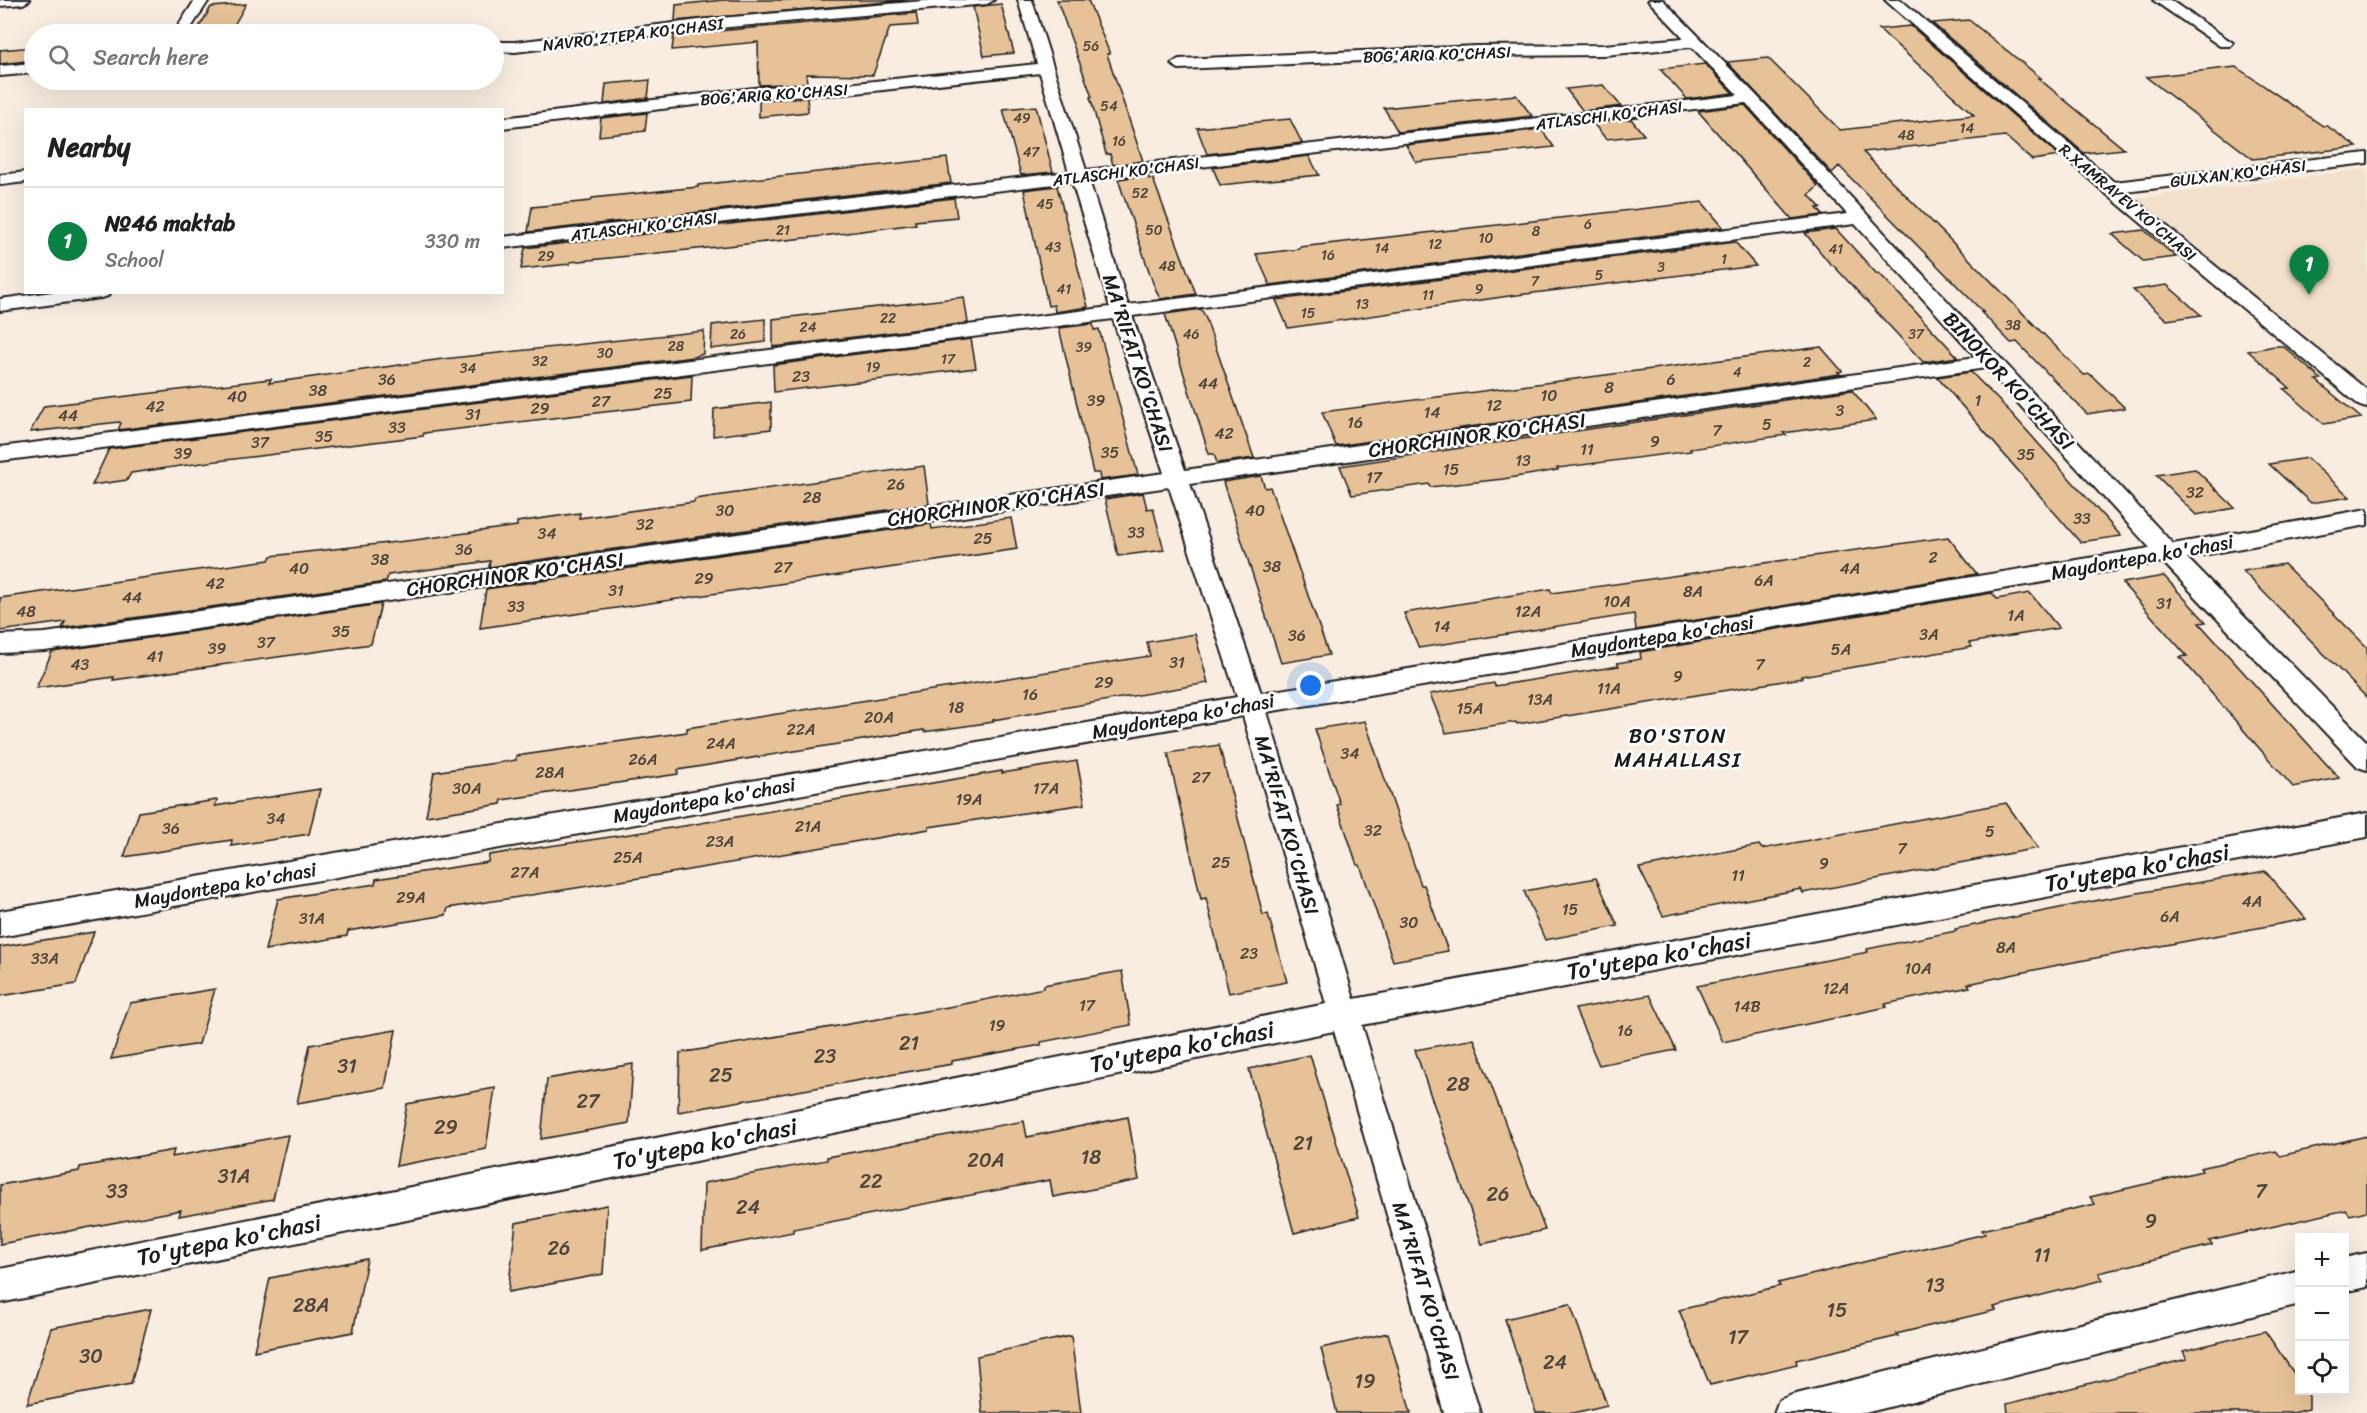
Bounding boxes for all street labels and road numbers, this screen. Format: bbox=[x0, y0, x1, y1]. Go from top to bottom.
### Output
street label: NAVRO'ZTEPA KO'CHASI bbox=[541, 9, 727, 60]
street label: BOG'ARIQ KO'CHASI bbox=[1362, 37, 1512, 72]
street label: BOG'ARIQ KO'CHASI bbox=[699, 75, 849, 114]
street label: ATLASCHI KO'CHASI bbox=[1533, 92, 1684, 139]
street label: R.XAMRAYEV KO'CHASI bbox=[2052, 136, 2203, 269]
street label: ATLASCHI KO'CHASI bbox=[1050, 148, 1201, 195]
street label: GULXAN KO'CHASI bbox=[2168, 151, 2308, 196]
street label: ATLASCHI KO'CHASI bbox=[568, 203, 719, 250]
street label: MA'RIFAT KO'CHASI bbox=[1092, 269, 1183, 457]
street label: BINOKOR KO'CHASI bbox=[1934, 303, 2083, 459]
street label: CHORCHINOR KO'CHASI bbox=[1366, 403, 1588, 468]
street label: CHORCHINOR KO'CHASI bbox=[885, 472, 1107, 537]
street label: Maydontepa ko'chasi bbox=[2048, 524, 2238, 591]
street label: CHORCHINOR KO'CHASI bbox=[404, 542, 626, 607]
street label: Maydontepa ko'chasi bbox=[1568, 605, 1758, 668]
street label: Maydontepa ko'chasi bbox=[1089, 683, 1279, 750]
street label: MA'RIFAT KO'CHASI bbox=[1244, 731, 1329, 919]
street label: Maydontepa ko'chasi bbox=[610, 767, 800, 834]
street label: To'ytepa ko'chasi bbox=[2041, 831, 2233, 905]
street label: Maydontepa ko'chasi bbox=[131, 852, 321, 919]
street label: To'ytepa ko'chasi bbox=[1563, 919, 1755, 993]
street label: To'ytepa ko'chasi bbox=[1086, 1008, 1278, 1085]
street label: To'ytepa ko'chasi bbox=[609, 1105, 801, 1182]
street label: MA'RIFAT KO'CHASI bbox=[1382, 1197, 1469, 1385]
street label: To'ytepa ko'chasi bbox=[133, 1201, 325, 1278]

